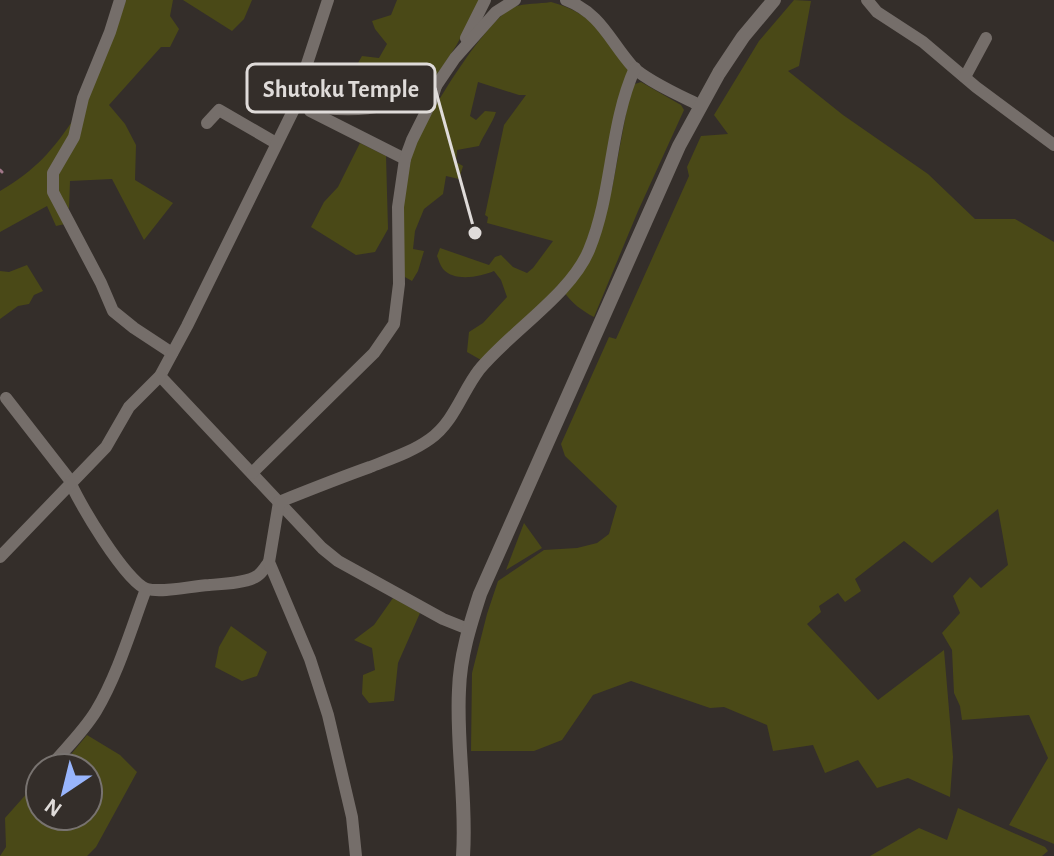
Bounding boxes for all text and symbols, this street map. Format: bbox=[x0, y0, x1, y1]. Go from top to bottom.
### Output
callout: Shutoku Temple bbox=[247, 64, 435, 112]
text: Shutoku Temple bbox=[263, 78, 419, 102]
north arrow bbox=[24, 752, 104, 832]
text: N bbox=[41, 794, 66, 821]

